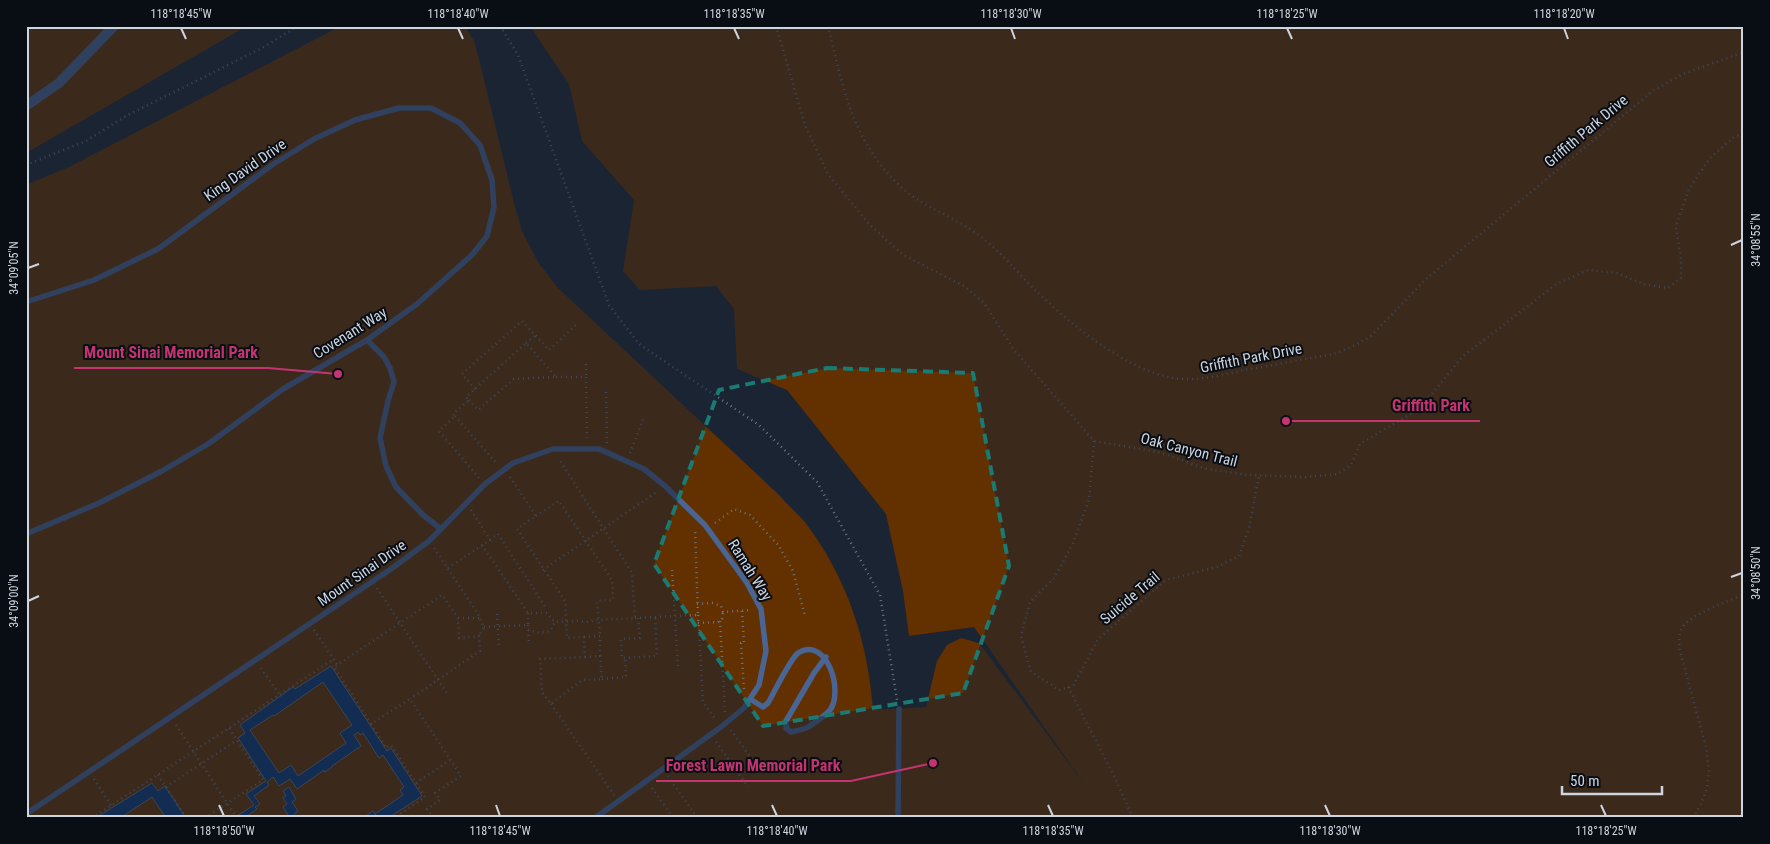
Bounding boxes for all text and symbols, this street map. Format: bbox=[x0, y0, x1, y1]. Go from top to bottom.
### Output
text: 118°18'45"W bbox=[150, 7, 212, 21]
text: 118°18'40"W bbox=[427, 7, 489, 21]
text: 118°18'35"W bbox=[703, 7, 765, 21]
text: 118°18'30"W bbox=[980, 7, 1042, 21]
text: 118°18'25"W bbox=[1256, 7, 1318, 21]
text: 118°18'20"W bbox=[1533, 7, 1595, 21]
street label: Griffith Park Drive bbox=[1541, 91, 1631, 171]
street label: King David Drive bbox=[200, 135, 290, 205]
text: 34°08'55"N bbox=[1749, 213, 1763, 267]
text: 34°09'05"N bbox=[7, 241, 21, 295]
street label: Covenant Way bbox=[310, 303, 390, 363]
callout: Mount Sinai Memorial Park bbox=[74, 337, 268, 368]
street label: Griffith Park Drive bbox=[1199, 339, 1303, 377]
text: Mount Sinai Memorial Park bbox=[84, 343, 258, 362]
callout: Griffith Park bbox=[1382, 390, 1480, 421]
text: Griffith Park bbox=[1392, 396, 1470, 415]
street label: Oak Canyon Trail bbox=[1139, 429, 1239, 471]
street label: Mount Sinai Drive bbox=[314, 536, 410, 610]
street label: Ramah Way bbox=[724, 536, 776, 604]
text: 34°08'50"N bbox=[1749, 546, 1763, 600]
street label: Suicide Trail bbox=[1097, 568, 1163, 628]
text: 34°09'00"N bbox=[7, 574, 21, 628]
callout: Forest Lawn Memorial Park bbox=[656, 750, 851, 781]
text: Forest Lawn Memorial Park bbox=[666, 756, 841, 775]
scale bar bbox=[1562, 764, 1662, 796]
text: 50 m bbox=[1570, 772, 1600, 790]
text: 118°18'50"W bbox=[193, 824, 255, 838]
text: 118°18'45"W bbox=[469, 824, 531, 838]
text: 118°18'40"W bbox=[746, 824, 808, 838]
text: 118°18'35"W bbox=[1022, 824, 1084, 838]
text: 118°18'30"W bbox=[1299, 824, 1361, 838]
text: 118°18'25"W bbox=[1575, 824, 1637, 838]

